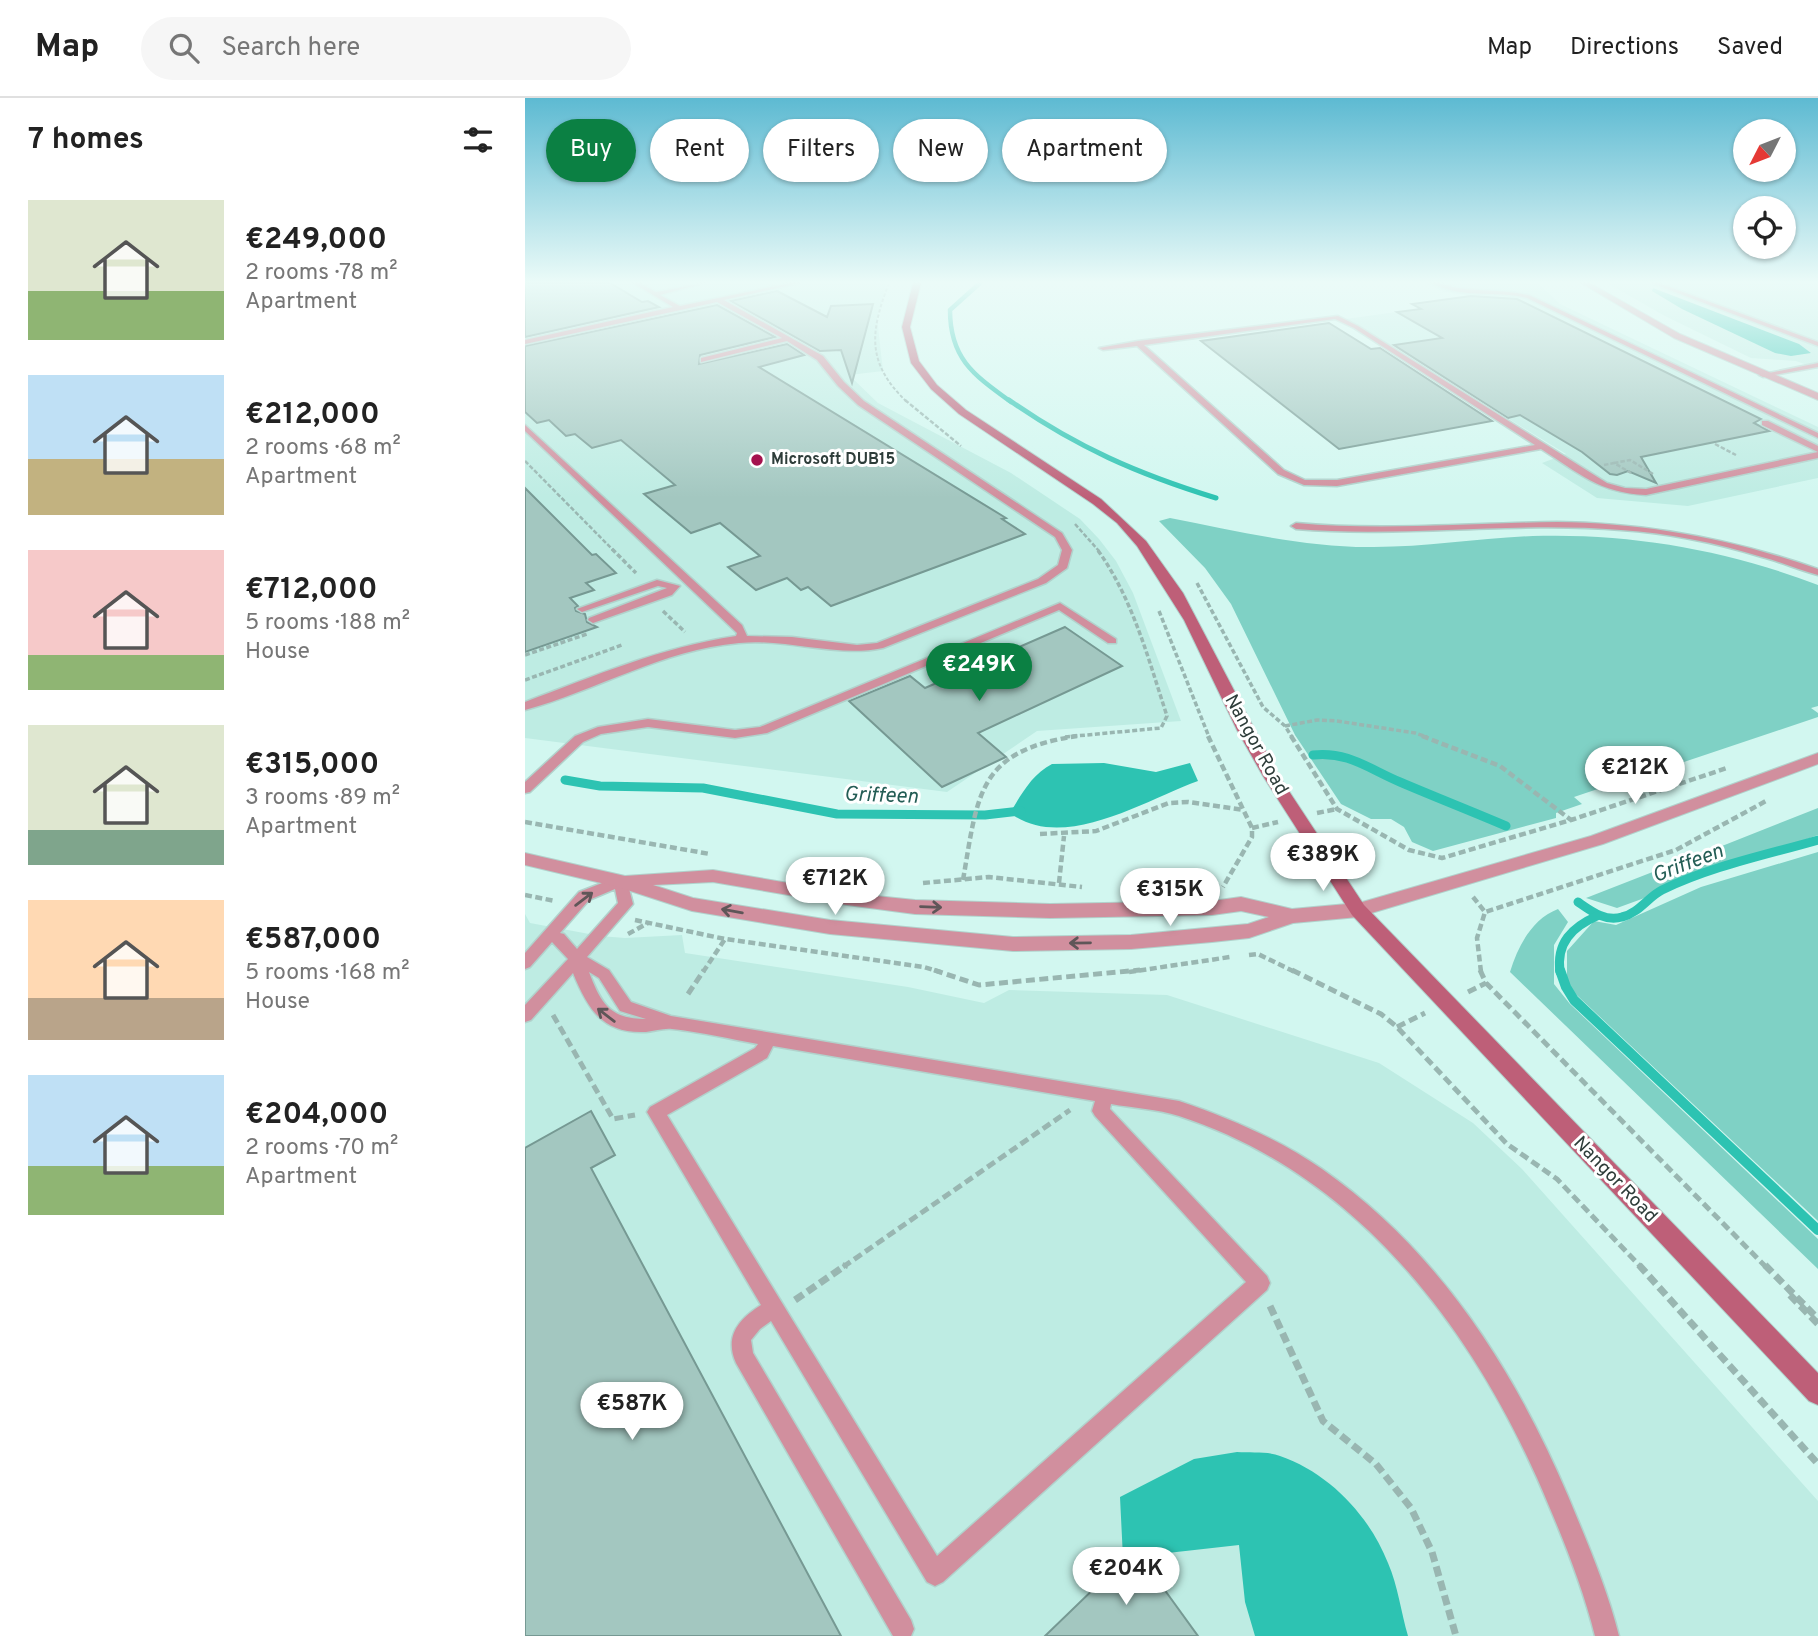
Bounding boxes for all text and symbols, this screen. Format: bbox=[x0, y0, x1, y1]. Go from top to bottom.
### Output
search box bbox=[141, 17, 631, 80]
text: Map bbox=[35, 27, 99, 69]
icon: search bbox=[165, 29, 203, 67]
text: Search here bbox=[221, 32, 360, 65]
text: Map bbox=[1487, 33, 1532, 63]
text: Directions bbox=[1570, 33, 1679, 63]
text: Saved bbox=[1717, 33, 1783, 63]
chip: Buy bbox=[546, 119, 636, 182]
chip: Rent bbox=[650, 119, 749, 182]
chip: Filters bbox=[763, 119, 879, 182]
chip: New bbox=[893, 119, 988, 182]
chip: Apartment bbox=[1002, 119, 1167, 182]
north arrow bbox=[1733, 119, 1795, 182]
map controls bbox=[1733, 119, 1796, 259]
icon: filters bbox=[459, 121, 497, 159]
text: 7 homes bbox=[28, 122, 144, 159]
button: locate bbox=[1733, 196, 1796, 259]
text: €249,000 bbox=[245, 222, 387, 259]
icon: home bbox=[84, 228, 168, 312]
text: 2 rooms · 78 m² bbox=[245, 259, 398, 288]
text: Apartment bbox=[245, 288, 357, 317]
text: €212,000 bbox=[245, 397, 380, 434]
icon: home bbox=[84, 403, 168, 487]
text: 2 rooms · 68 m² bbox=[245, 434, 401, 463]
place label: Microsoft DUB15 bbox=[771, 450, 895, 470]
marker: Microsoft DUB15 bbox=[749, 452, 765, 468]
text: Apartment bbox=[245, 463, 357, 492]
text: €712,000 bbox=[245, 572, 378, 609]
icon: home bbox=[84, 578, 168, 662]
text: 5 rooms · 188 m² bbox=[245, 609, 410, 638]
text: House bbox=[245, 638, 310, 667]
pin: €249K bbox=[930, 644, 1028, 703]
text: €249K bbox=[942, 651, 1016, 680]
street label: Nangor Road bbox=[1219, 691, 1293, 799]
pin: €212K bbox=[1586, 746, 1684, 806]
text: €315,000 bbox=[245, 747, 379, 784]
icon: home bbox=[84, 753, 168, 837]
text: €212K bbox=[1601, 754, 1669, 783]
water label: Griffeen bbox=[844, 781, 919, 811]
text: 3 rooms · 89 m² bbox=[245, 784, 400, 813]
text: Apartment bbox=[245, 813, 357, 842]
pin: €389K bbox=[1274, 834, 1372, 893]
water label: Griffeen bbox=[1649, 838, 1728, 890]
text: €389K bbox=[1286, 841, 1360, 870]
pin: €712K bbox=[786, 858, 884, 917]
text: €712K bbox=[802, 865, 868, 894]
pin: €315K bbox=[1121, 868, 1219, 928]
text: €315K bbox=[1136, 876, 1204, 905]
one-way arrow bbox=[575, 892, 594, 907]
one-way arrow bbox=[919, 901, 942, 914]
one-way arrow bbox=[721, 904, 744, 917]
text: €587,000 bbox=[245, 922, 381, 959]
icon: home bbox=[84, 928, 168, 1012]
one-way arrow bbox=[1069, 936, 1092, 950]
text: 5 rooms · 168 m² bbox=[245, 959, 410, 988]
text: House bbox=[245, 988, 310, 1017]
one-way arrow bbox=[598, 1007, 616, 1022]
text: €204,000 bbox=[245, 1097, 388, 1134]
icon: home bbox=[84, 1103, 168, 1187]
street label: Nangor Road bbox=[1568, 1132, 1662, 1228]
text: 2 rooms · 70 m² bbox=[245, 1134, 398, 1163]
text: Apartment bbox=[245, 1163, 357, 1192]
pin: €587K bbox=[583, 1382, 681, 1442]
text: €587K bbox=[596, 1390, 668, 1419]
pin: €204K bbox=[1077, 1548, 1175, 1607]
text: €204K bbox=[1089, 1555, 1163, 1584]

